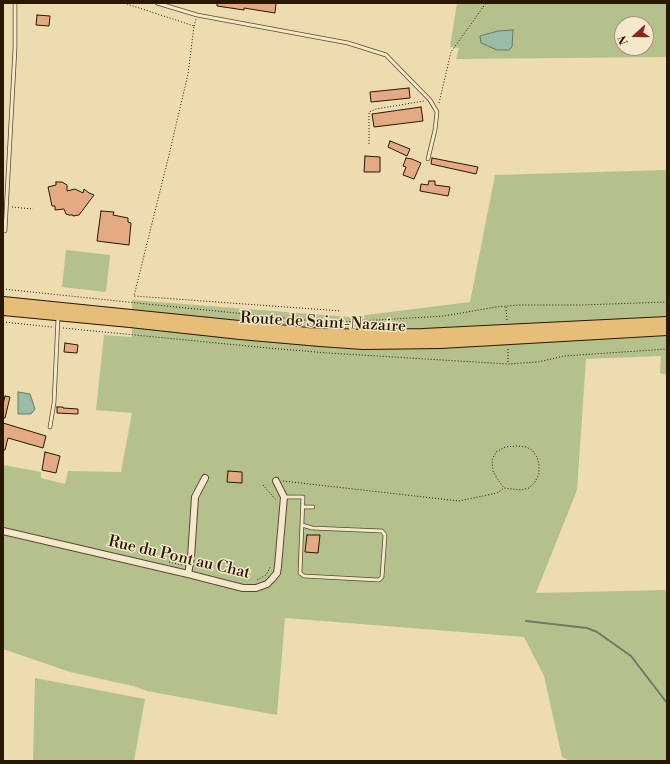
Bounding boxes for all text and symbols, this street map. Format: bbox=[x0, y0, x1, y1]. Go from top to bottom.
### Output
north arrow bbox=[614, 16, 654, 56]
text: N bbox=[616, 33, 632, 47]
street label: Route de Saint-Nazaire bbox=[240, 309, 406, 337]
street label: Rue du Pont au Chat bbox=[106, 532, 252, 584]

